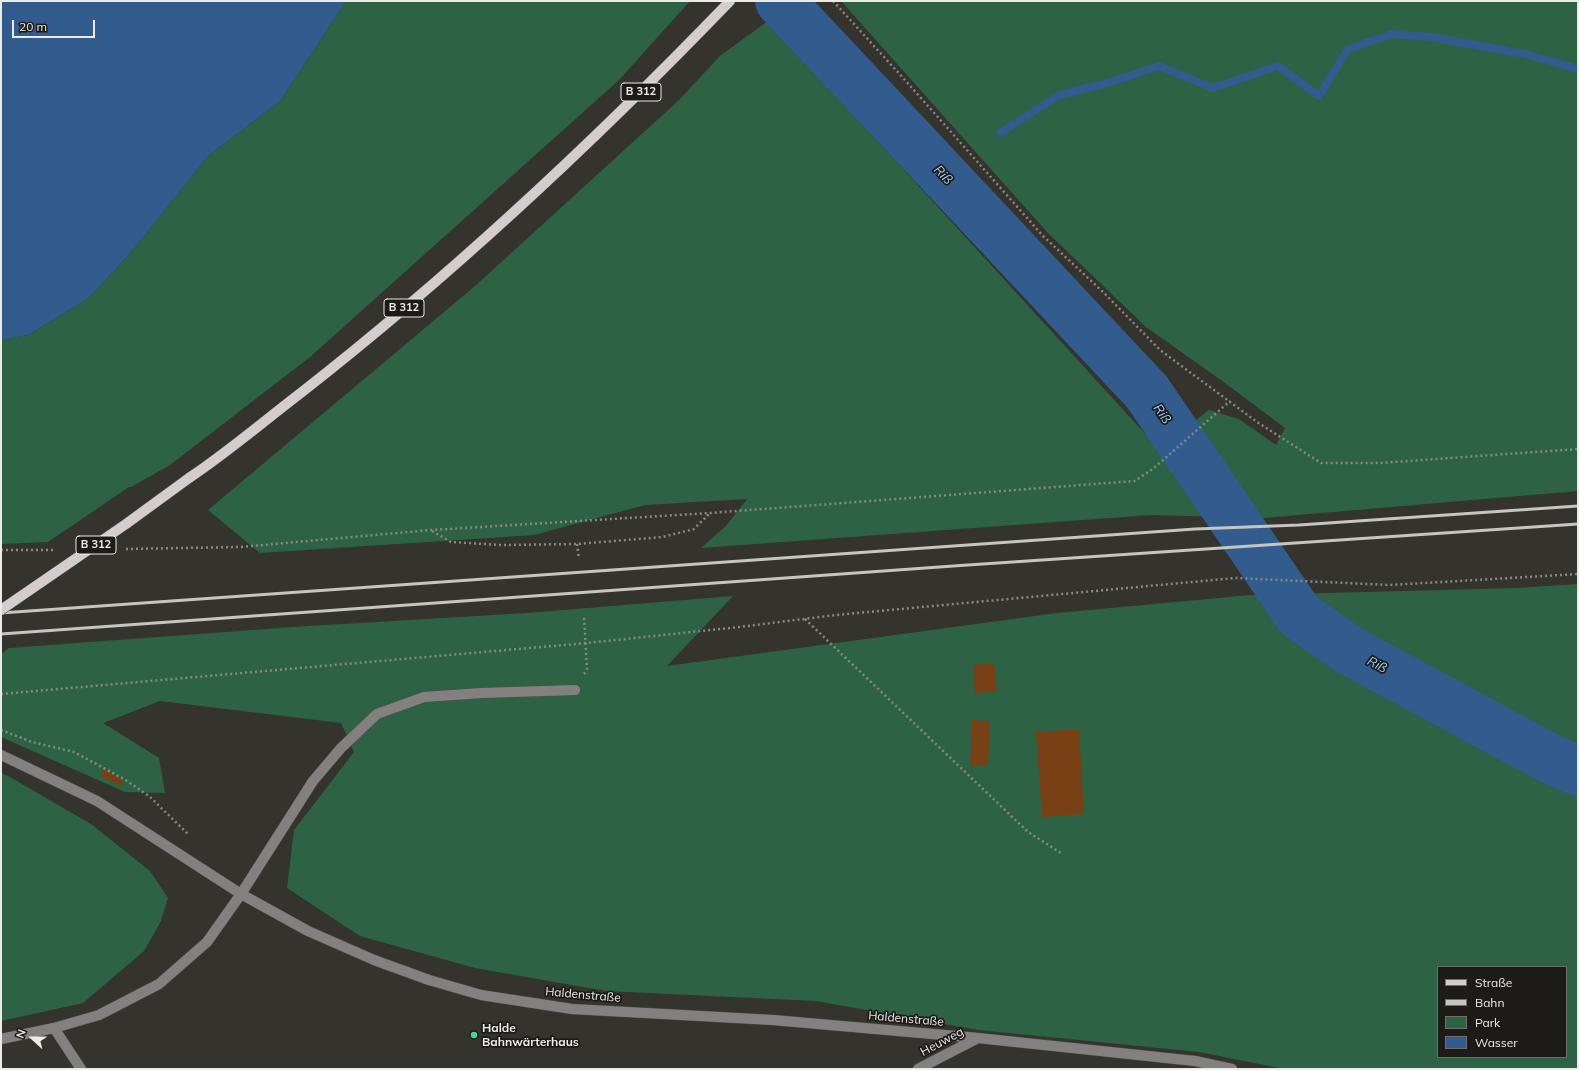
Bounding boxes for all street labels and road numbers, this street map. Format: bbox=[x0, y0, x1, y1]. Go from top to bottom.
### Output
road number: B 312 bbox=[621, 83, 661, 101]
road number: B 312 bbox=[384, 299, 424, 317]
road number: B 312 bbox=[76, 536, 116, 554]
street label: Haldenstraße bbox=[545, 985, 621, 1005]
street label: Haldenstraße bbox=[868, 1009, 944, 1029]
street label: Heuweg bbox=[918, 1025, 966, 1059]

